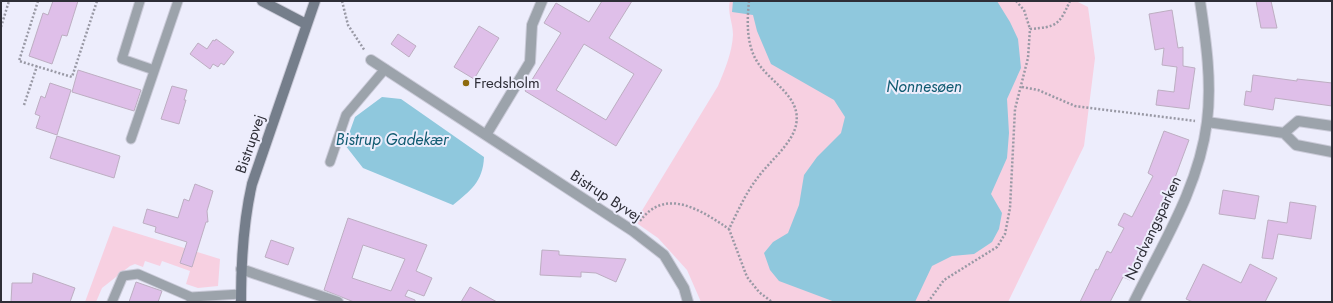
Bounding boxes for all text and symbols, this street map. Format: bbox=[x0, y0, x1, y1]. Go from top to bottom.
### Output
place label: Fredsholm bbox=[474, 72, 540, 94]
water label: Nonnesøen bbox=[886, 75, 962, 98]
marker: Fredsholm bbox=[461, 78, 471, 88]
street label: Bistrupvej bbox=[230, 112, 270, 176]
water label: Bistrup Gadekær bbox=[336, 128, 450, 151]
street label: Bistrup Byvej bbox=[566, 165, 646, 227]
street label: Nordvangsparken bbox=[1119, 172, 1187, 284]

